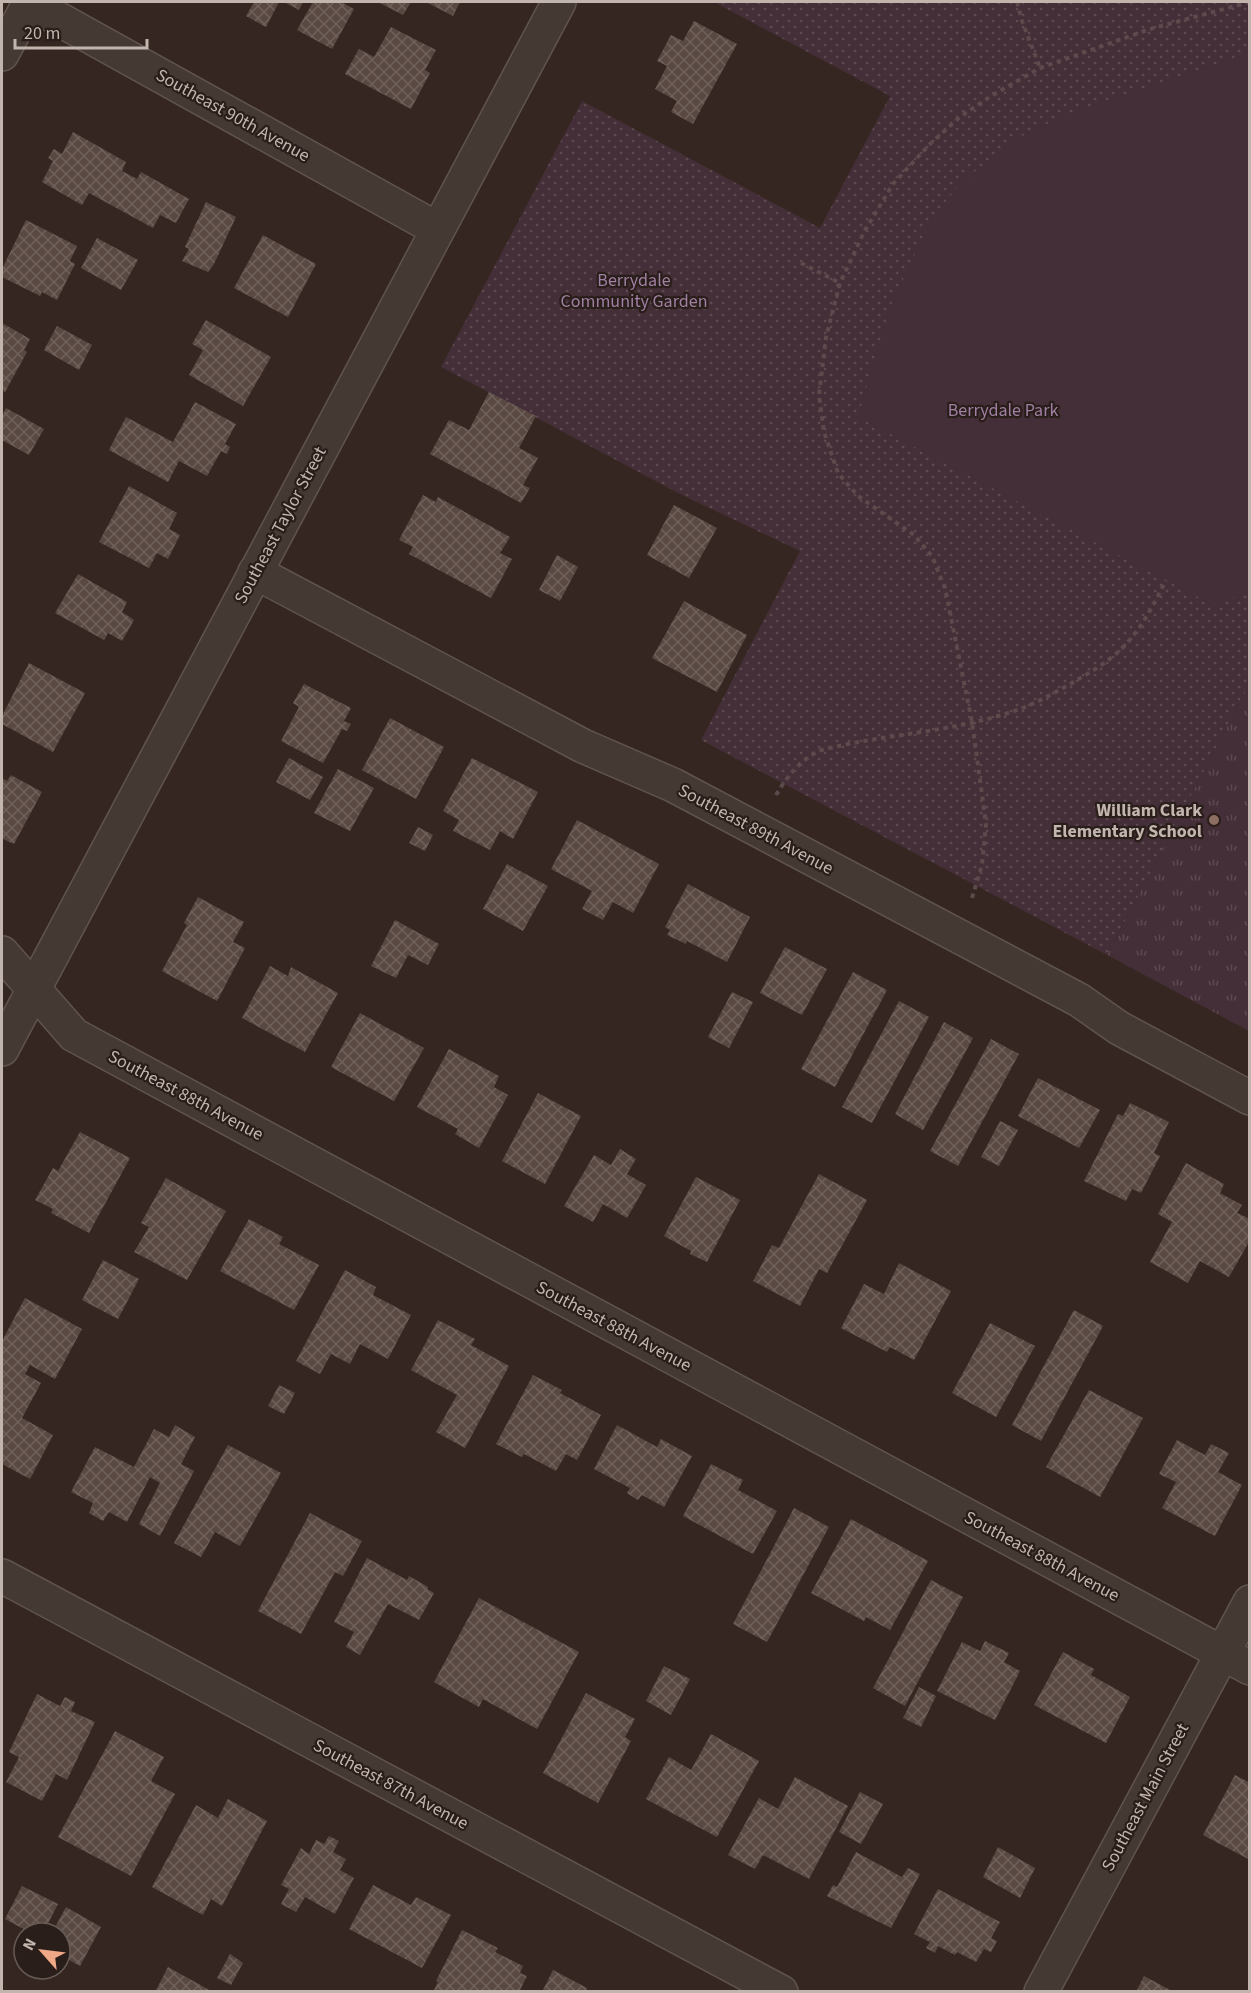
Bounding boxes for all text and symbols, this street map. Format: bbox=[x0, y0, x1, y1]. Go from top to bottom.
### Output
scale bar bbox=[15, 12, 147, 50]
text: 20 m bbox=[24, 21, 60, 46]
street label: Southeast 90th Avenue bbox=[151, 63, 314, 168]
park label: Berrydale Community Garden bbox=[560, 268, 708, 314]
park label: Berrydale Park bbox=[948, 398, 1058, 423]
street label: Southeast Taylor Street bbox=[228, 442, 333, 608]
street label: Southeast 89th Avenue bbox=[674, 778, 838, 881]
place label: William Clark Elementary School bbox=[1052, 798, 1202, 844]
marker: William Clark Elementary School bbox=[1207, 813, 1221, 827]
street label: Southeast 88th Avenue bbox=[104, 1044, 268, 1147]
street label: Southeast 88th Avenue bbox=[532, 1275, 696, 1378]
street label: Southeast 88th Avenue bbox=[960, 1505, 1124, 1608]
street label: Southeast Main Street bbox=[1096, 1719, 1195, 1876]
street label: Southeast 87th Avenue bbox=[309, 1733, 473, 1836]
north arrow bbox=[12, 1921, 72, 1981]
text: N bbox=[17, 1935, 42, 1954]

